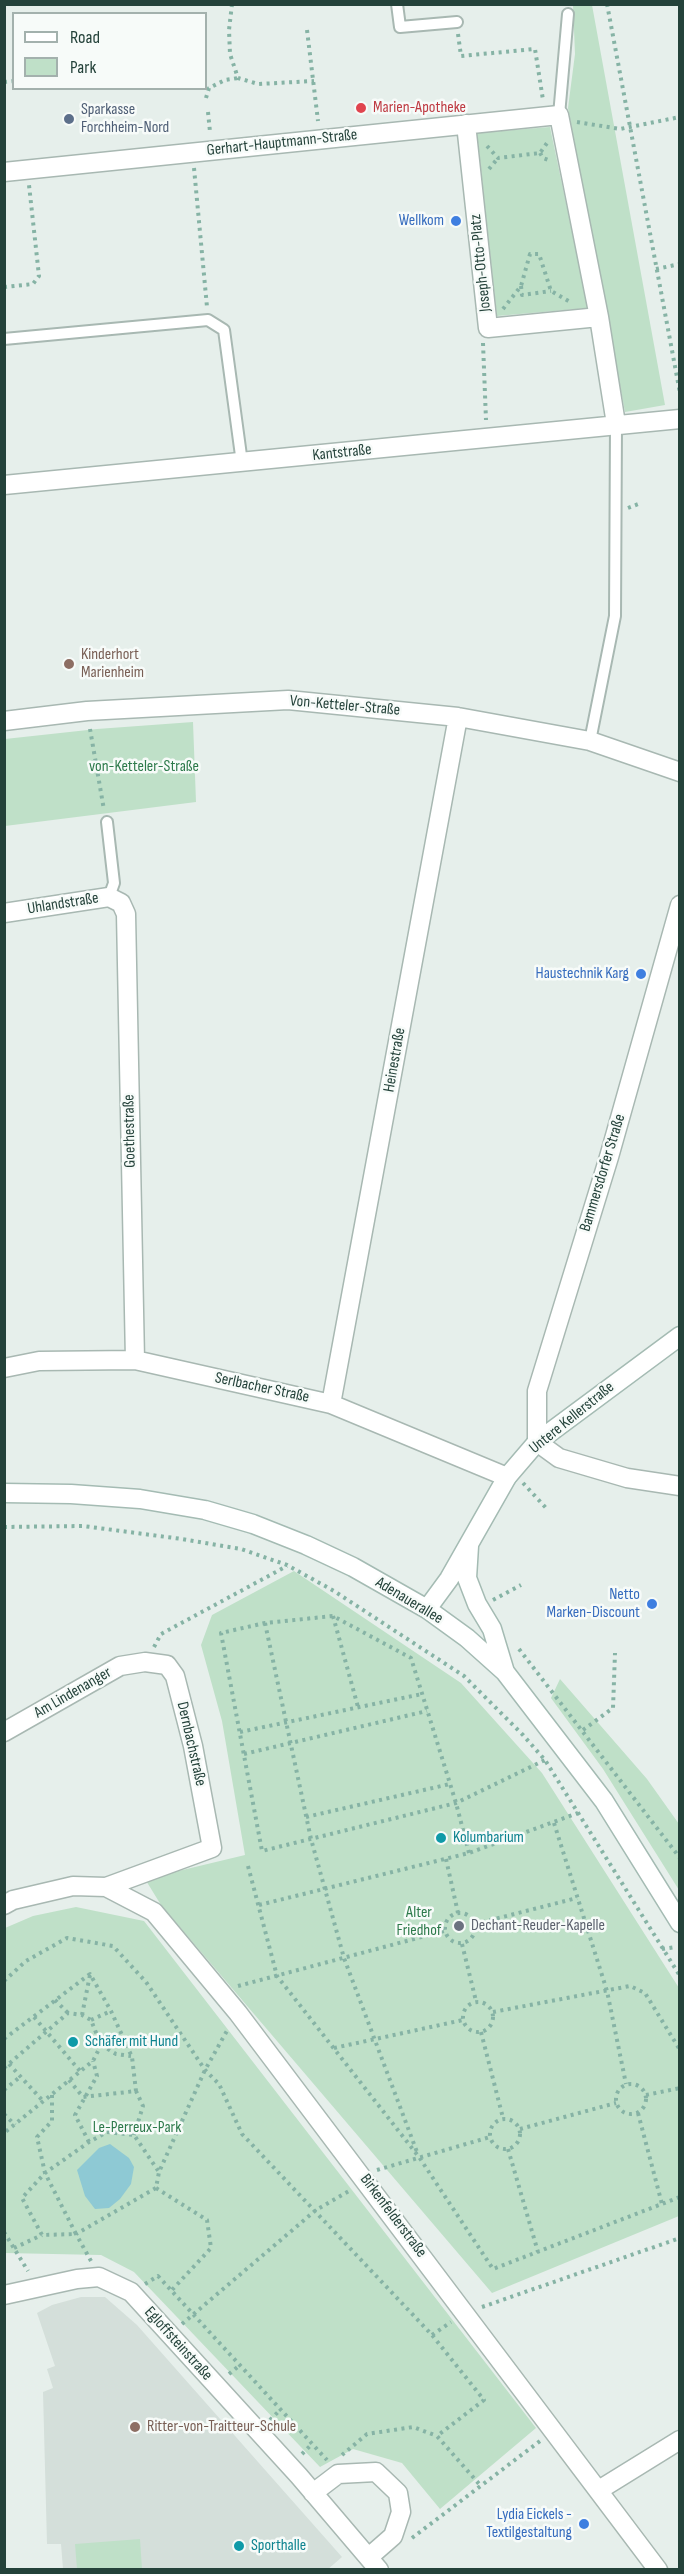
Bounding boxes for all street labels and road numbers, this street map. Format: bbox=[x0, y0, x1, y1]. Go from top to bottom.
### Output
street label: Gerhart-Hauptmann-Straße bbox=[206, 126, 358, 160]
street label: Joseph-Otto-Platz bbox=[466, 213, 496, 313]
street label: Kantstraße bbox=[312, 440, 372, 466]
street label: Von-Ketteler-Straße bbox=[289, 692, 401, 720]
street label: Uhlandstraße bbox=[26, 889, 100, 919]
street label: Heinestraße bbox=[380, 1026, 410, 1094]
street label: Goethestraße bbox=[120, 1094, 140, 1168]
street label: Bammersdorfer Straße bbox=[576, 1112, 630, 1234]
street label: Serlbacher Straße bbox=[213, 1369, 311, 1407]
street label: Untere Kellerstraße bbox=[526, 1378, 618, 1458]
street label: Adenauerallee bbox=[372, 1573, 446, 1629]
street label: Am Lindenanger bbox=[31, 1663, 115, 1723]
street label: Dernbachstraße bbox=[172, 1700, 210, 1788]
street label: Birkenfelderstraße bbox=[355, 2171, 431, 2261]
street label: Egloffsteinstraße bbox=[140, 2303, 216, 2385]

